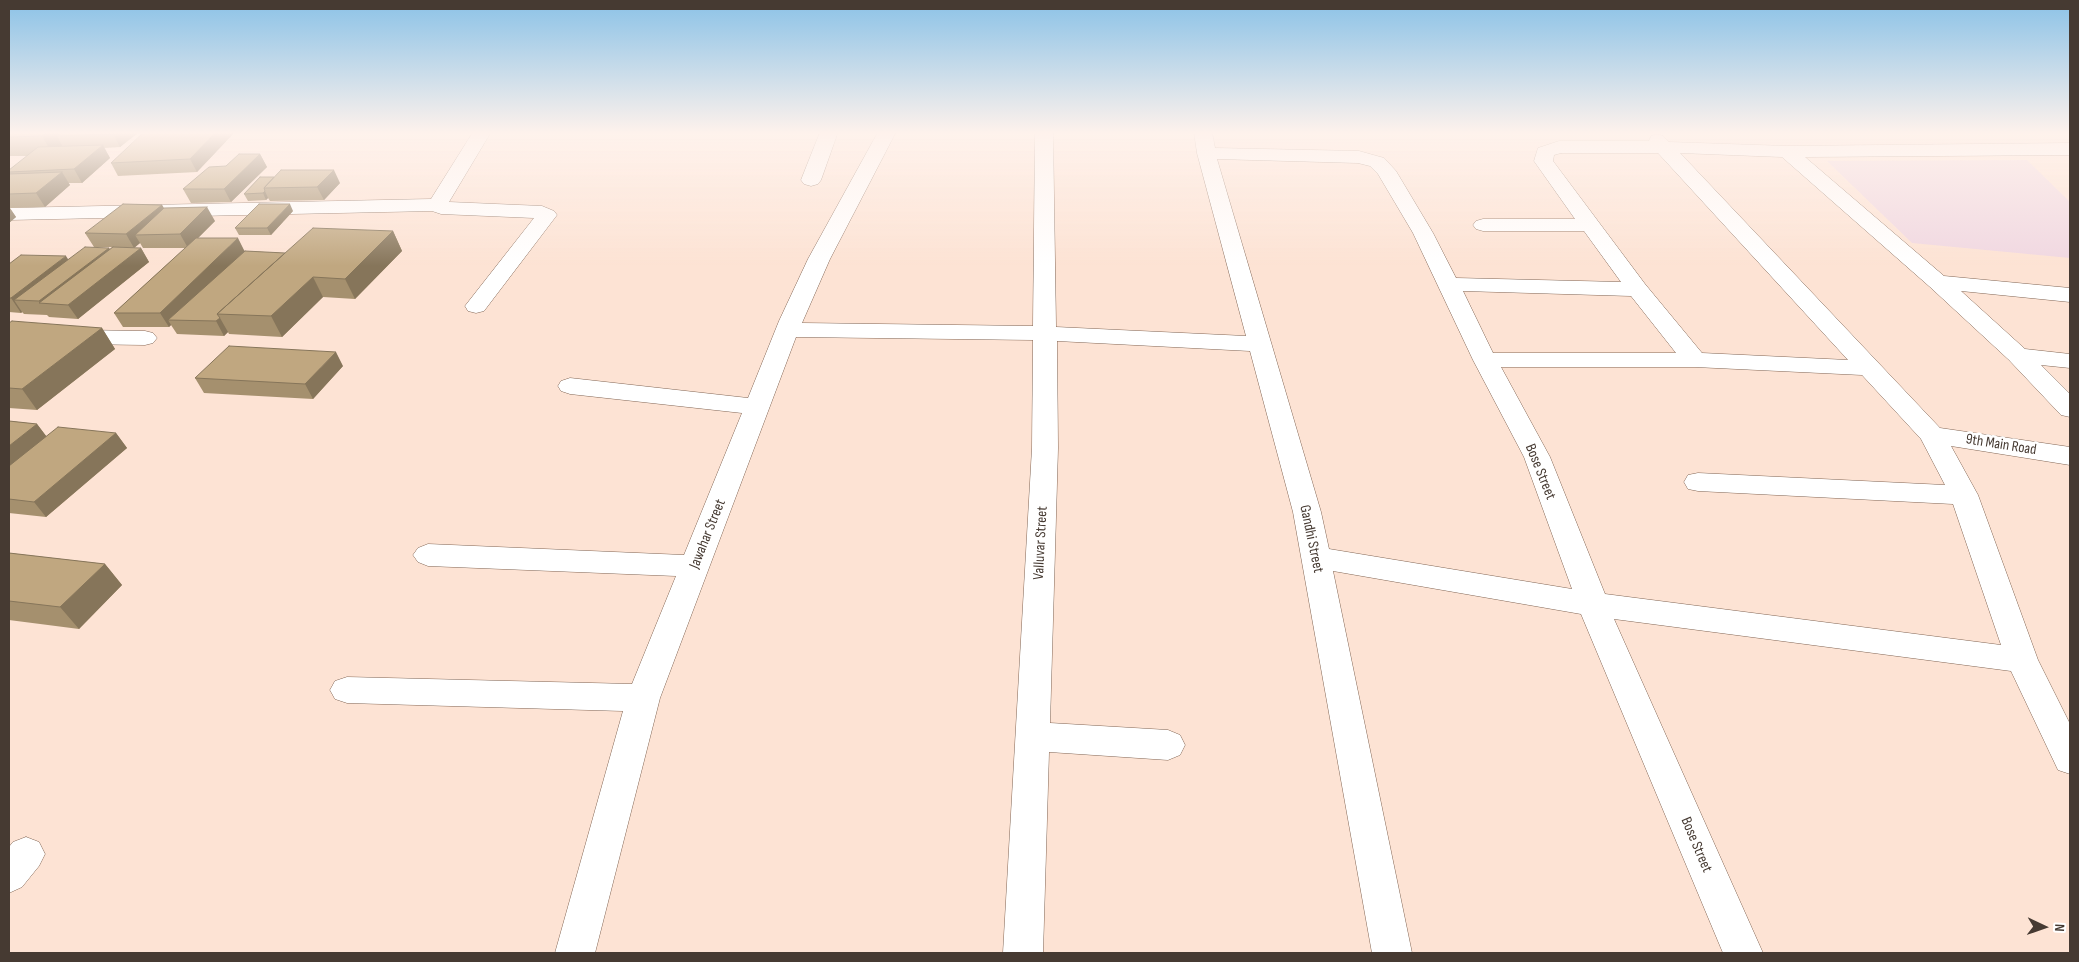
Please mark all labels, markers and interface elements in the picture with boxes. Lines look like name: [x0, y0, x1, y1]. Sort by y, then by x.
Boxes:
street label: 9th Main Road: [1964, 431, 2038, 459]
street label: Bose Street: [1521, 442, 1559, 502]
street label: Jawahar Street: [686, 497, 730, 571]
street label: Gandhi Street: [1295, 503, 1327, 575]
street label: Valluvar Street: [1030, 506, 1052, 580]
street label: Bose Street: [1676, 815, 1716, 875]
north arrow: [2019, 902, 2069, 952]
text: N: [2051, 924, 2068, 932]

